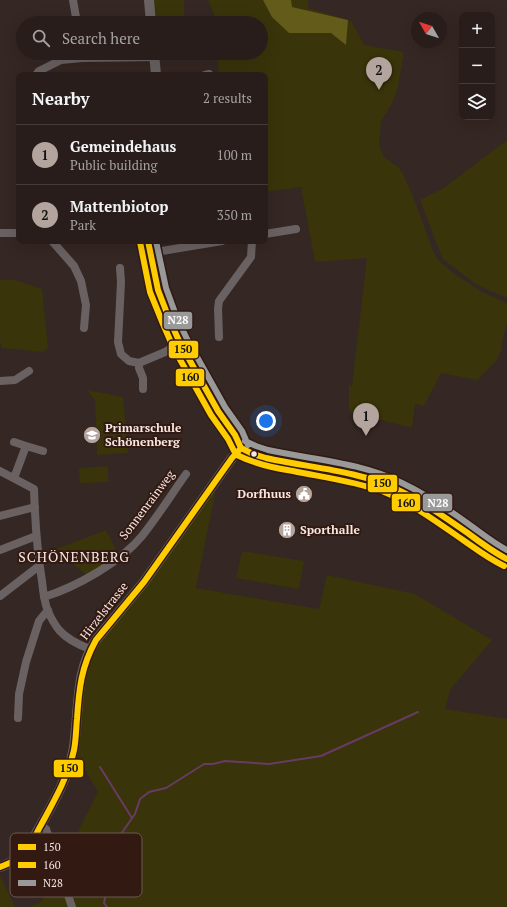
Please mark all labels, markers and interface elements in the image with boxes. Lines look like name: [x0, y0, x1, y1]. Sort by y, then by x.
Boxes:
north arrow: [411, 12, 447, 48]
map controls: [459, 12, 495, 120]
button: +: [459, 12, 495, 48]
search box: [16, 16, 268, 60]
icon: search: [30, 27, 52, 49]
text: Search here: [62, 28, 140, 48]
button: −: [459, 48, 495, 84]
pin: 2: [366, 57, 392, 90]
button: layers: [459, 84, 495, 120]
text: Nearby: [32, 87, 90, 110]
text: 2 results: [203, 89, 252, 107]
text: Gemeindehaus: [70, 136, 176, 156]
text: 1: [41, 146, 49, 164]
text: 100 m: [217, 146, 252, 164]
text: Public building: [70, 156, 157, 174]
text: Mattenbiotop: [70, 196, 169, 216]
text: 2: [41, 206, 49, 224]
text: 350 m: [217, 206, 252, 224]
text: Park: [70, 216, 96, 234]
line badge: N28: [163, 311, 193, 330]
text: N28: [168, 313, 188, 327]
line badge: 150: [168, 340, 199, 359]
text: 150: [174, 342, 192, 356]
line badge: 160: [175, 368, 205, 387]
text: 160: [181, 370, 199, 384]
pin: 1: [353, 403, 379, 436]
your location: [256, 411, 276, 431]
place label: Primarschule Schönenberg: [105, 420, 182, 449]
school or university icon: Primarschule Schönenberg: [82, 425, 102, 445]
unlabelled marker: [249, 449, 259, 459]
street label: Sonnenrainweg: [116, 467, 178, 542]
line badge: 150: [367, 474, 398, 493]
text: 150: [373, 476, 391, 490]
public building icon: Dorfhuus: [294, 484, 314, 504]
place label: Dorfhuus: [237, 486, 292, 501]
line badge: 160: [391, 493, 421, 512]
line badge: N28: [422, 493, 453, 512]
text: 160: [397, 496, 415, 510]
text: N28: [428, 496, 448, 510]
building icon: Sporthalle: [277, 520, 297, 540]
place label: Sporthalle: [300, 522, 360, 537]
district label: SCHÖNENBERG: [18, 547, 130, 566]
street label: Hirzelstrasse: [76, 579, 131, 643]
line badge: 150: [53, 759, 84, 778]
text: 150: [60, 761, 78, 775]
legend: [10, 833, 142, 897]
text: 150: [43, 840, 61, 854]
text: 160: [43, 858, 61, 872]
text: N28: [43, 876, 63, 890]

